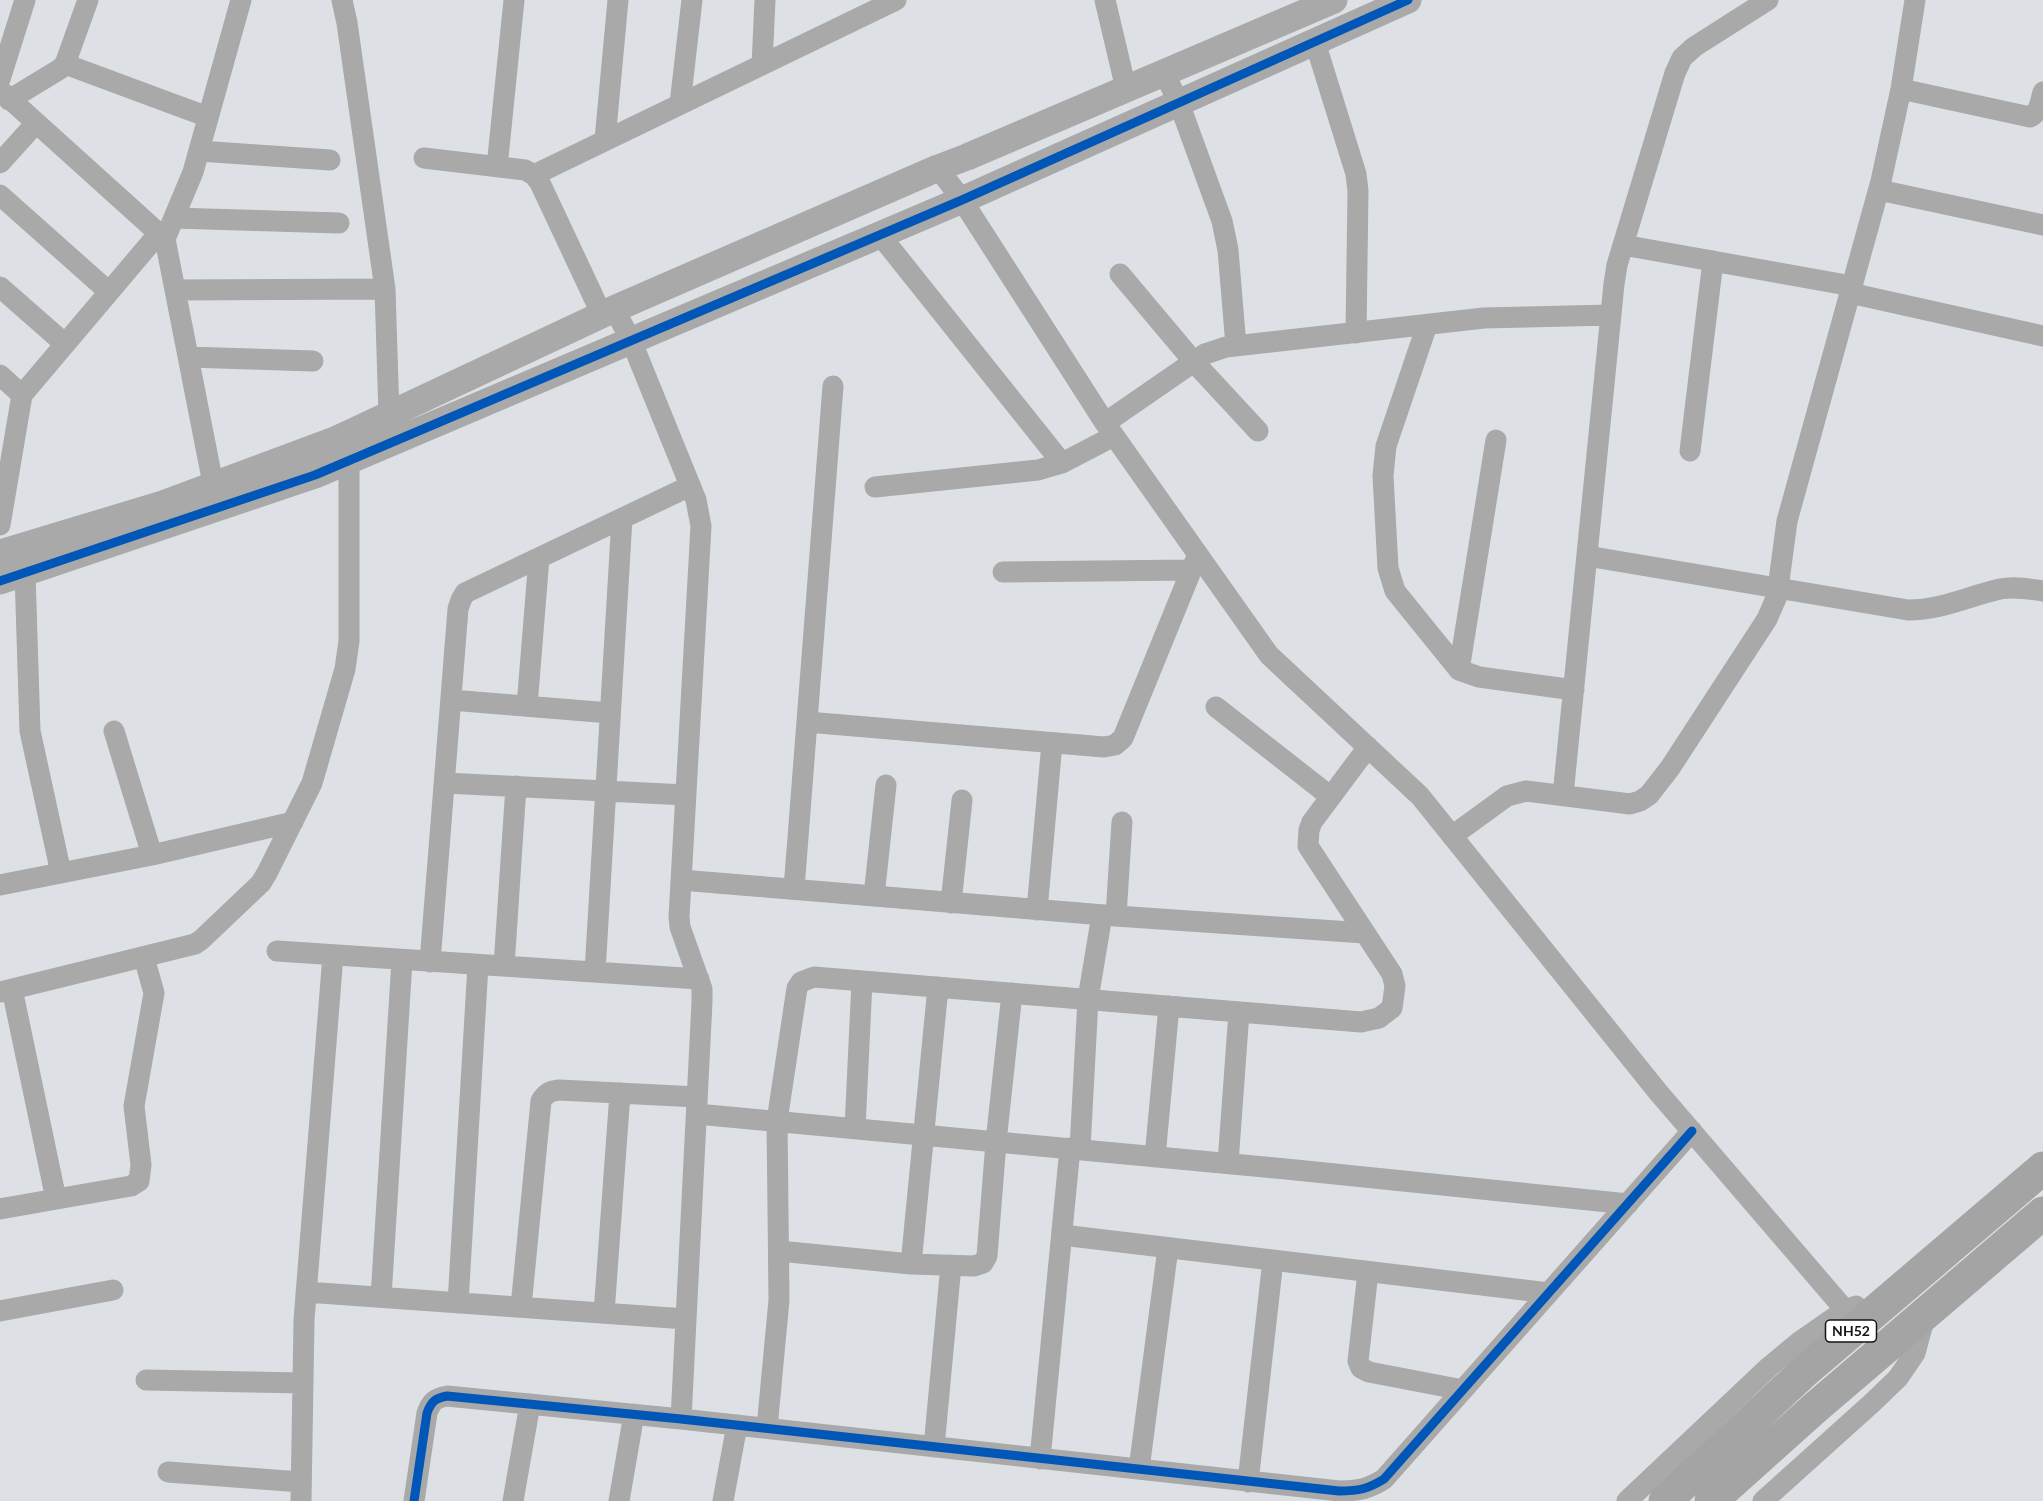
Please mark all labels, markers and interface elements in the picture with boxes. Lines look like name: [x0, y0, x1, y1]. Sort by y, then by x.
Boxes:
road number: NH52: [1826, 1320, 1876, 1342]

